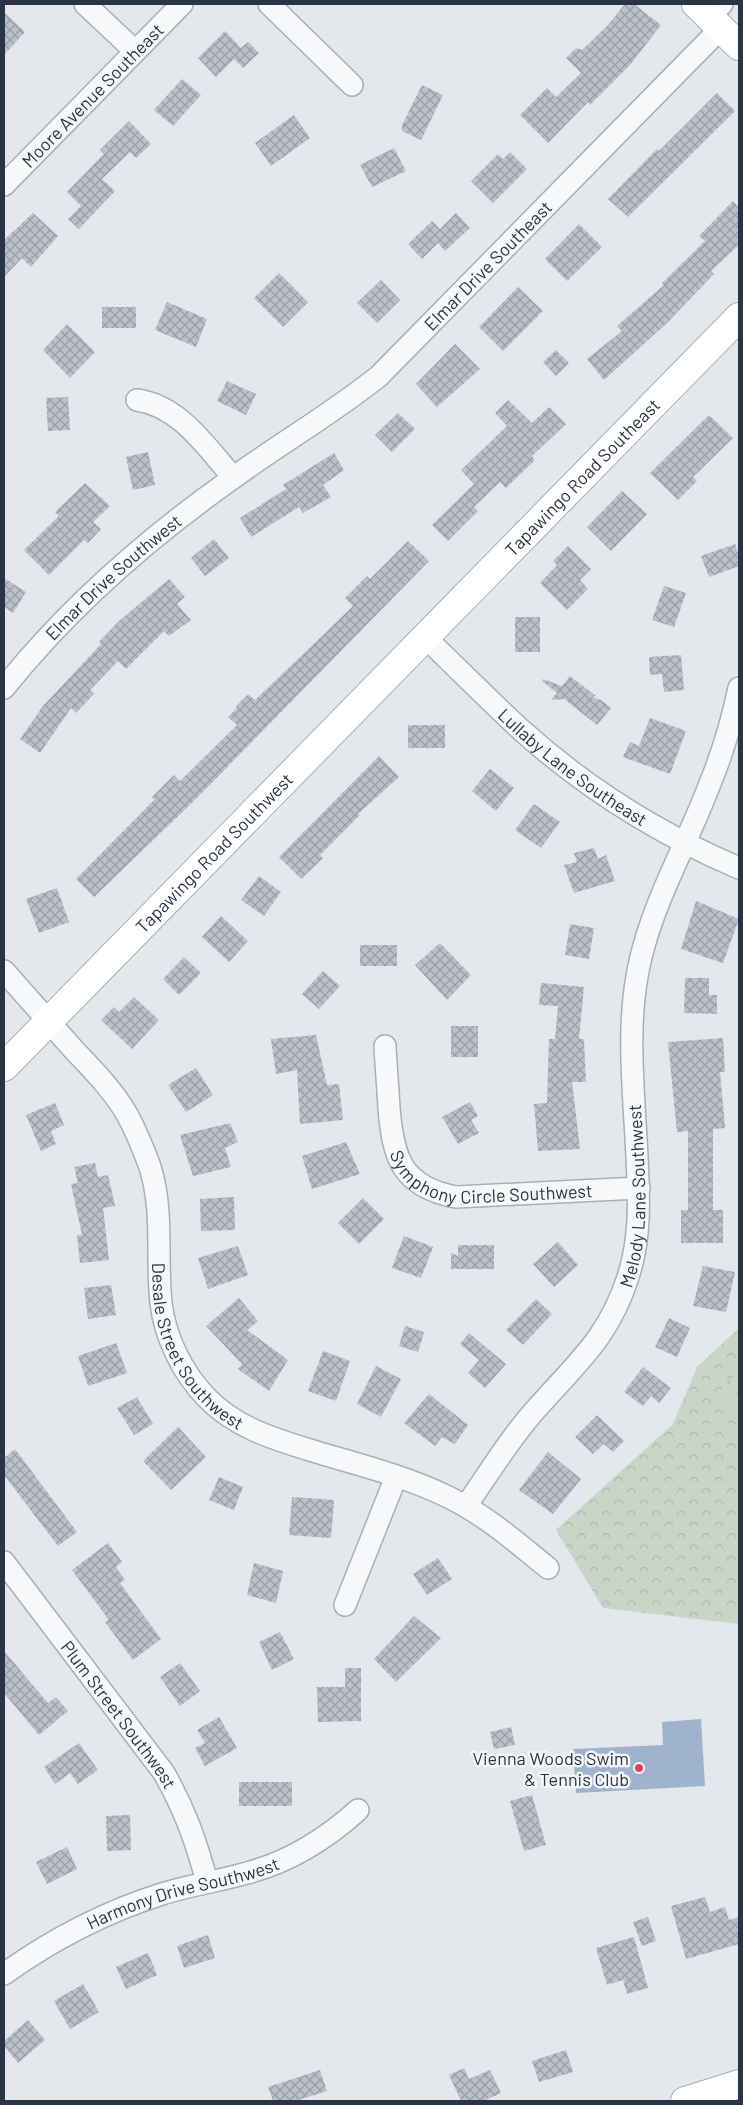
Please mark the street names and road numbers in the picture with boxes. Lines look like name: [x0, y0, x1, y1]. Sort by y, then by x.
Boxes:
street label: Moore Avenue Southeast: [17, 19, 168, 172]
street label: Elmar Drive Southeast: [419, 196, 556, 335]
street label: Tapawingo Road Southeast: [500, 394, 664, 560]
street label: Elmar Drive Southwest: [40, 510, 186, 644]
street label: Lullaby Lane Southeast: [494, 703, 651, 830]
street label: Tapawingo Road Southwest: [131, 768, 297, 937]
street label: Melody Lane Southwest: [614, 1104, 649, 1290]
street label: Symphony Circle Southwest: [386, 1147, 593, 1208]
street label: Desale Street Southwest: [148, 1262, 248, 1434]
street label: Plum Street Southwest: [57, 1636, 181, 1792]
street label: Harmony Drive Southwest: [83, 1852, 282, 1934]

